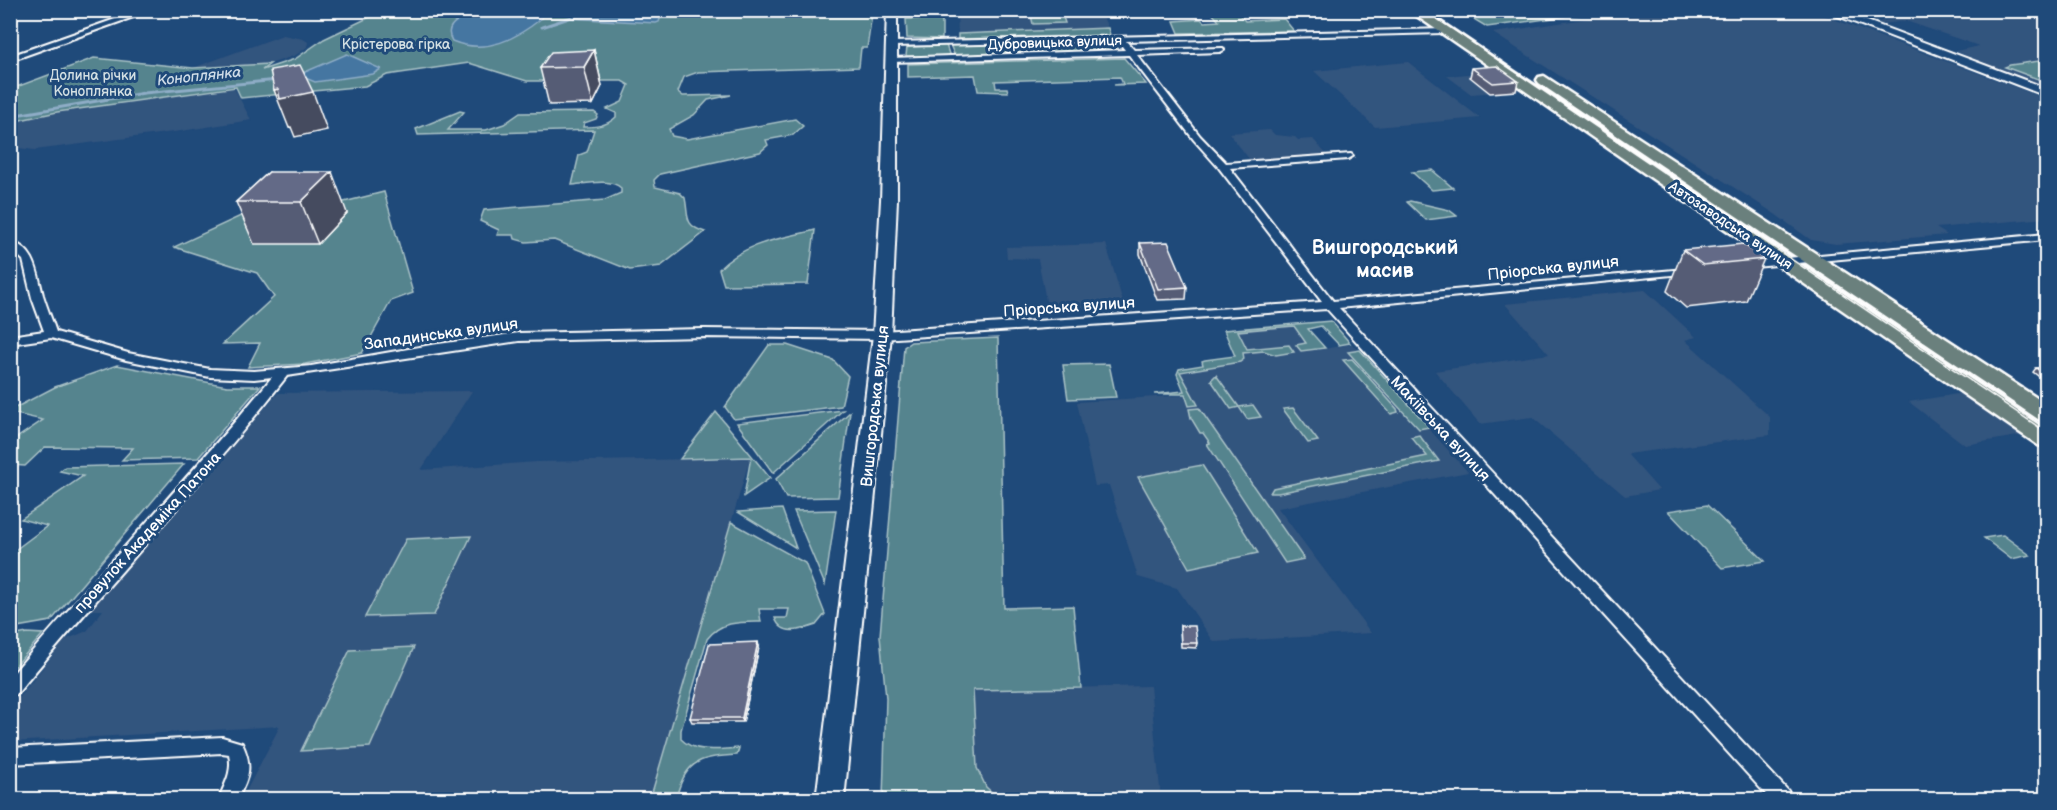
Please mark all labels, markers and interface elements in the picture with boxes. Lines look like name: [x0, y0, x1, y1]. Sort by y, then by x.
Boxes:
street label: Дубровицька вулиця: [988, 32, 1123, 53]
park label: Крістерова гірка: [342, 36, 451, 53]
water label: Коноплянка: [156, 63, 242, 90]
park label: Долина річки Коноплянка: [50, 67, 136, 100]
street label: Автозаводська вулиця: [1665, 177, 1796, 273]
district label: Вишгородський масив: [1312, 236, 1458, 283]
street label: Пріорська вулиця: [1486, 252, 1620, 285]
street label: Пріорська вулиця: [1003, 293, 1136, 322]
street label: Западинська вулиця: [363, 314, 519, 355]
street label: Вишгородська вулиця: [858, 324, 893, 488]
street label: Макіївська вулиця: [1386, 372, 1494, 486]
street label: провулок Академіка Патона: [71, 448, 226, 618]

